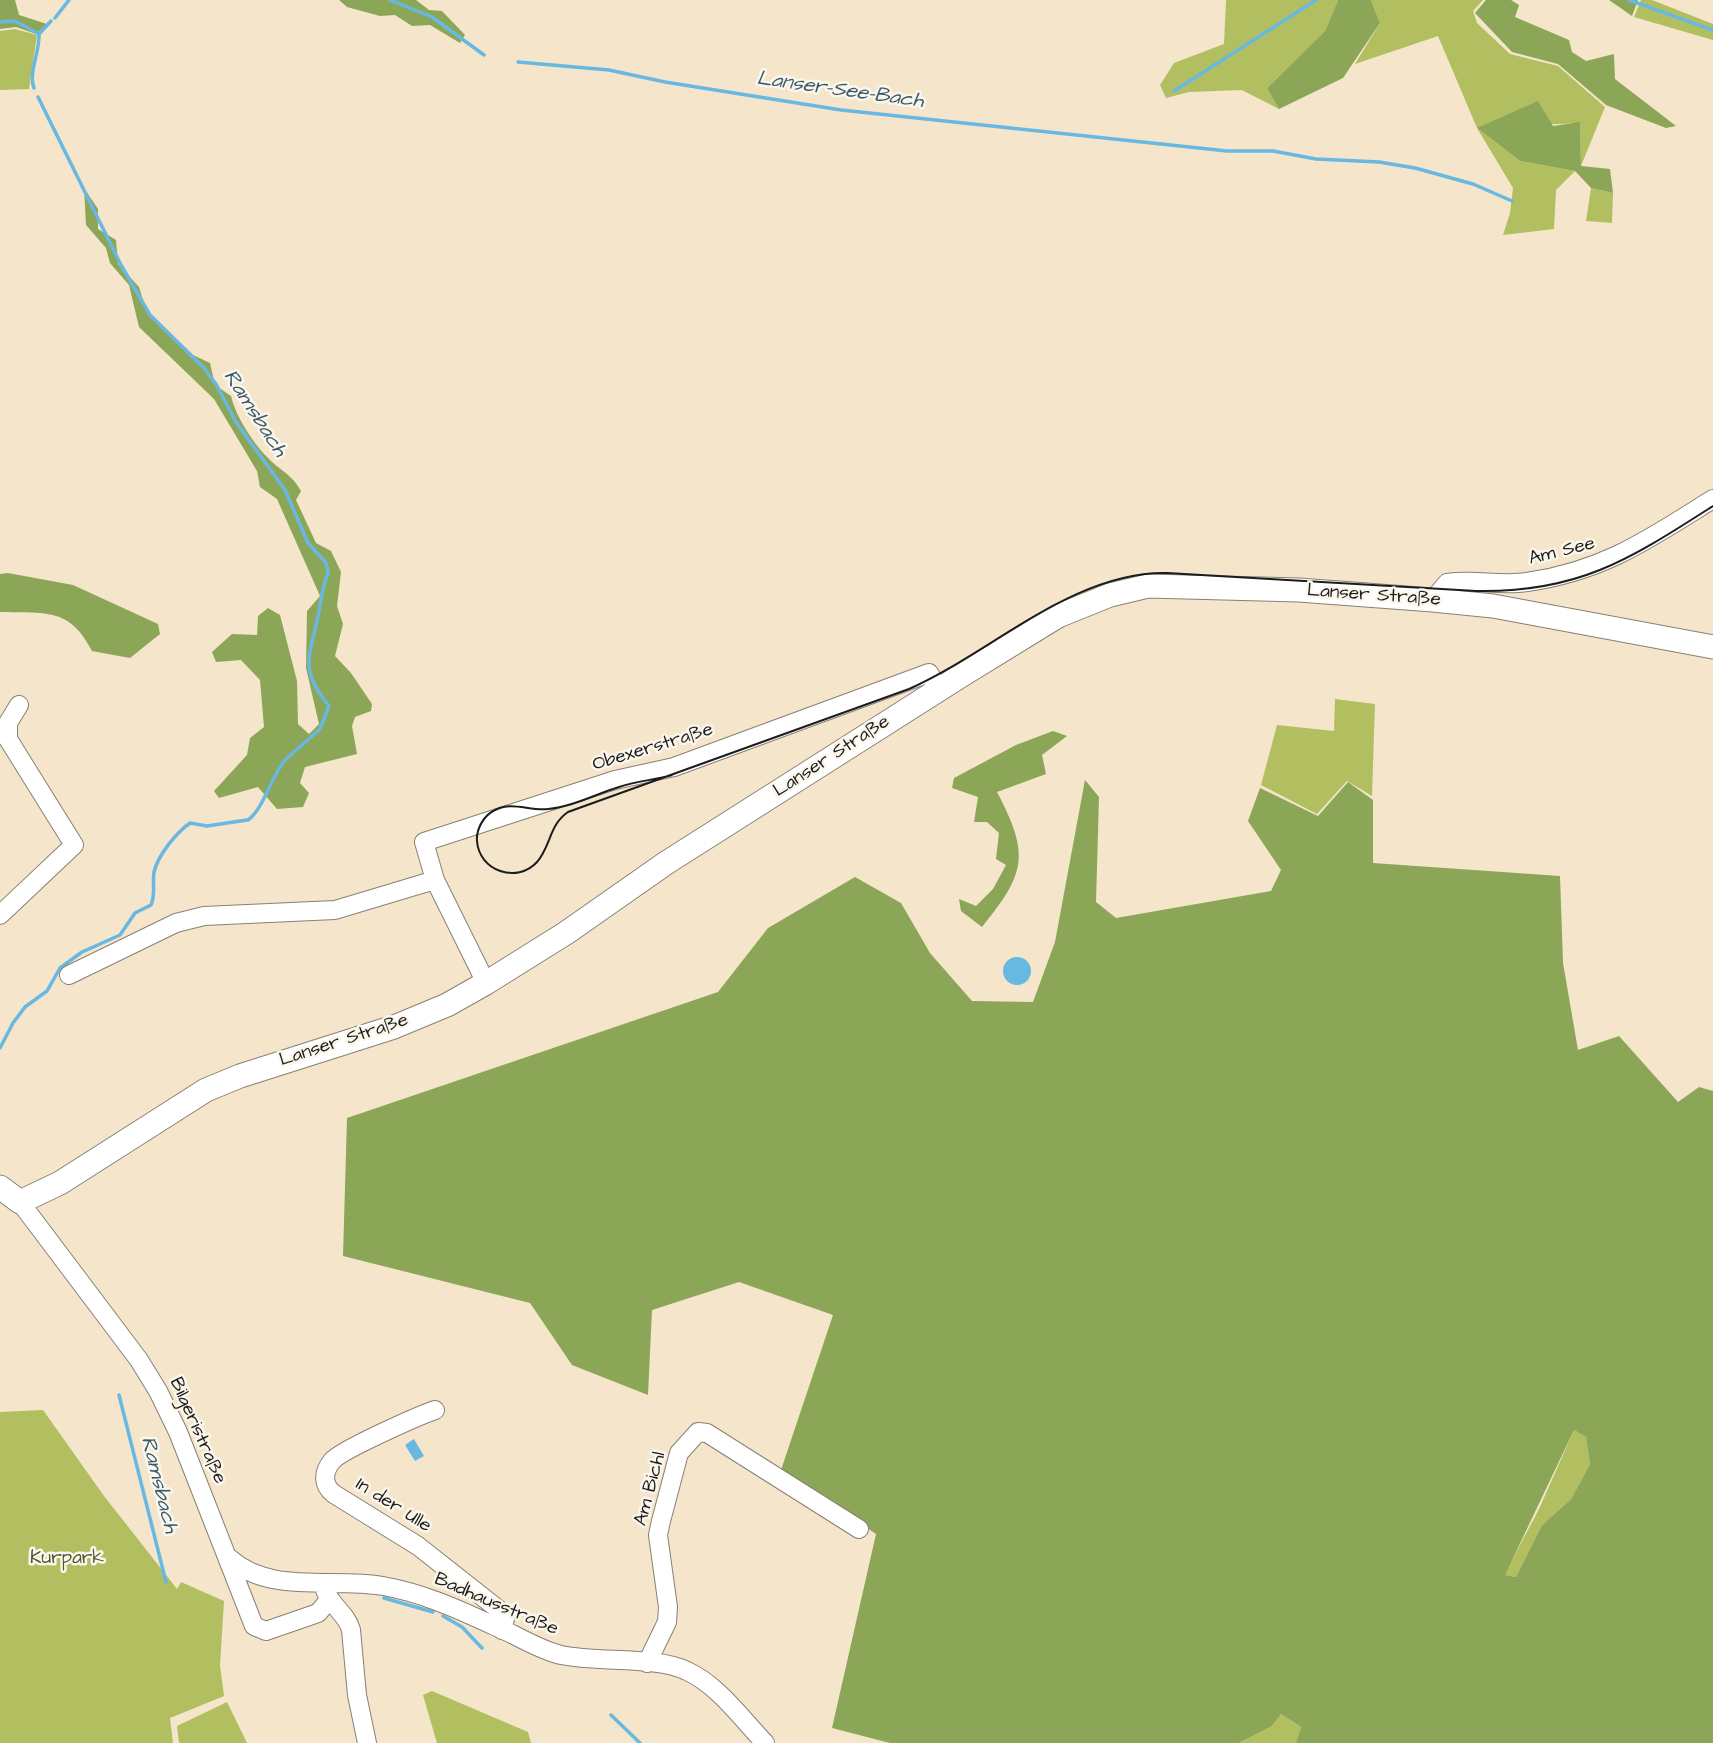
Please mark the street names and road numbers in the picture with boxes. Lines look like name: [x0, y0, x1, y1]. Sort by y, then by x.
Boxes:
street label: Am See: [1527, 533, 1597, 571]
street label: Lanser Straße: [1306, 580, 1442, 612]
street label: Lanser Straße: [770, 711, 894, 803]
street label: Obexerstraße: [590, 719, 716, 777]
street label: Lanser Straße: [277, 1009, 411, 1073]
street label: Bilgeristraße: [163, 1374, 231, 1488]
street label: Am Bichl: [630, 1450, 672, 1528]
street label: In der Ulle: [351, 1474, 435, 1538]
street label: Badhausstraße: [431, 1569, 561, 1641]

